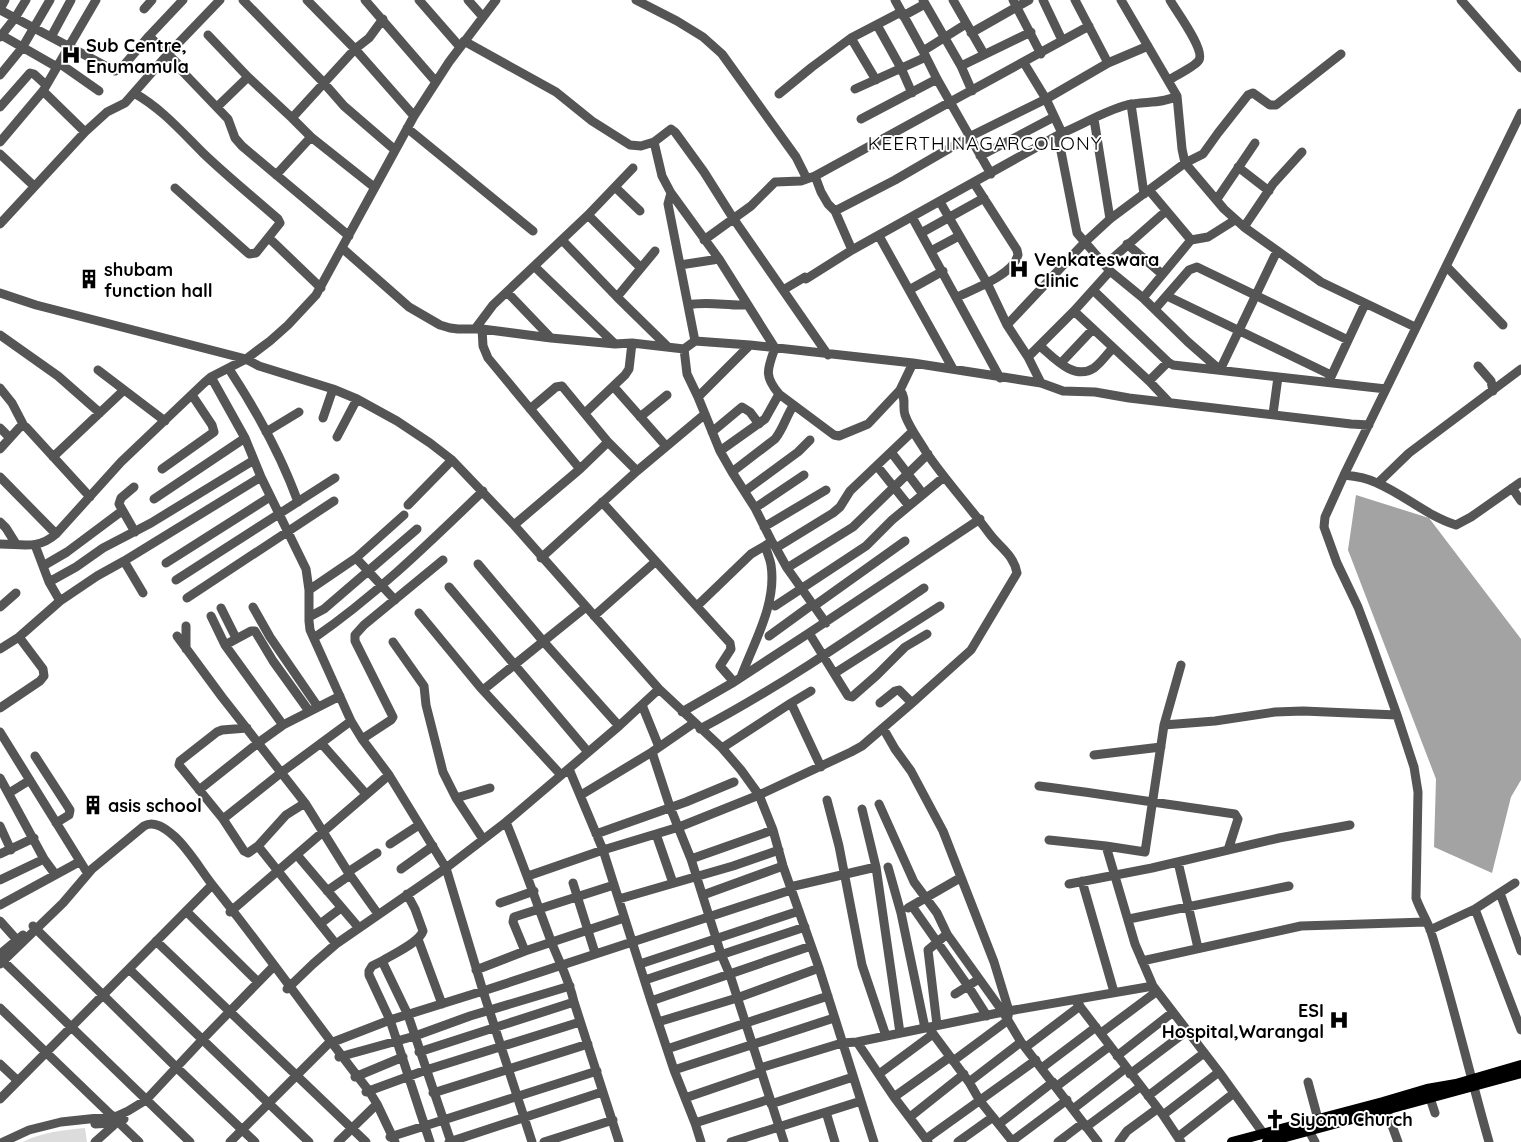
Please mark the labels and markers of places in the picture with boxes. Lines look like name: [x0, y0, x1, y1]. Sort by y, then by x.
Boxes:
place label: Sub Centre, Enumamula: [86, 34, 189, 78]
hospital icon: Sub Centre, Enumamula: [60, 44, 82, 66]
place label: Venkateswara Clinic: [1034, 248, 1159, 292]
place label: shubam function hall: [104, 258, 213, 302]
hospital icon: Venkateswara Clinic: [1008, 258, 1030, 280]
building icon: shubam function hall: [78, 268, 100, 290]
building icon: asis school: [82, 794, 104, 816]
place label: asis school: [108, 794, 202, 817]
place label: ESI Hospital,Warangal: [1162, 999, 1324, 1043]
hospital icon: ESI Hospital,Warangal: [1328, 1009, 1350, 1031]
church icon: Siyonu Church: [1264, 1108, 1286, 1130]
place label: Siyonu Church: [1290, 1108, 1413, 1131]

